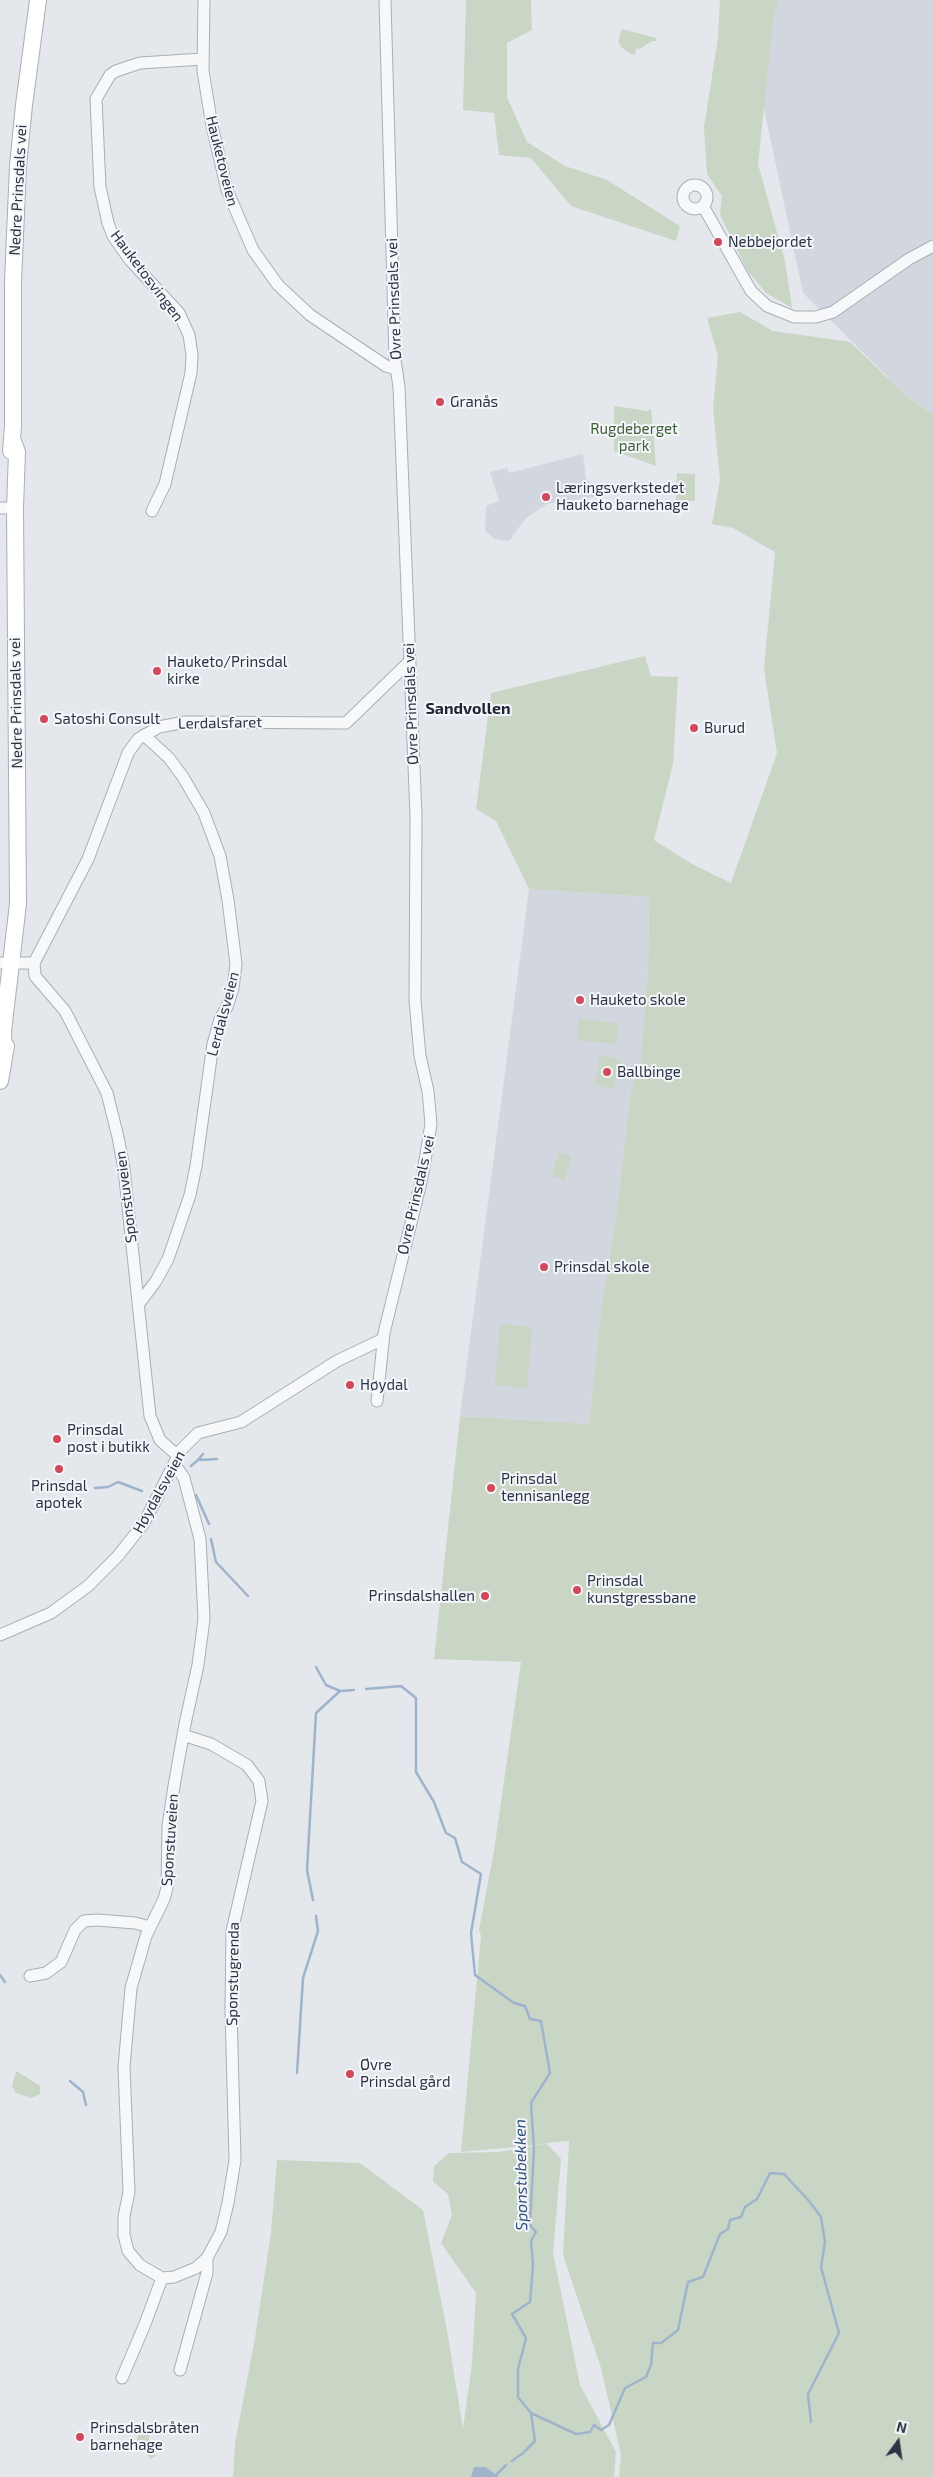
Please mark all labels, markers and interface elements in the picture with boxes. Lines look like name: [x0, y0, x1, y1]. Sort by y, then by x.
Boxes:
street label: Hauketoveien: [202, 114, 242, 208]
street label: Nedre Prinsdals vei: [6, 124, 30, 256]
street label: Hauketosvingen: [107, 227, 187, 325]
place label: Nebbejordet: [728, 233, 812, 251]
marker: Nebbejordet: [712, 236, 724, 248]
street label: Øvre Prinsdals vei: [383, 238, 405, 360]
place label: Granås: [450, 393, 498, 411]
marker: Granås: [434, 396, 446, 408]
park label: Rugdeberget park: [590, 420, 678, 455]
place label: Læringsverkstedet Hauketo barnehage: [556, 479, 689, 514]
marker: Læringsverkstedet Hauketo barnehage: [540, 491, 552, 503]
street label: Nedre Prinsdals vei: [6, 637, 26, 769]
street label: Øvre Prinsdals vei: [400, 643, 422, 765]
place label: Hauketo/Prinsdal kirke: [167, 653, 287, 688]
marker: Hauketo/Prinsdal kirke: [151, 665, 163, 677]
district label: Sandvollen: [425, 699, 511, 719]
place label: Satoshi Consult: [54, 710, 160, 728]
marker: Satoshi Consult: [38, 713, 50, 725]
street label: Lerdalsfaret: [178, 713, 262, 733]
place label: Burud: [704, 719, 745, 737]
marker: Burud: [688, 722, 700, 734]
street label: Lerdalsveien: [203, 970, 243, 1058]
place label: Hauketo skole: [590, 991, 686, 1009]
marker: Hauketo skole: [574, 994, 586, 1006]
place label: Ballbinge: [617, 1063, 681, 1081]
marker: Ballbinge: [601, 1066, 613, 1078]
street label: Øvre Prinsdals vei: [394, 1134, 438, 1256]
street label: Sponstuveien: [111, 1150, 141, 1244]
place label: Prinsdal skole: [554, 1258, 650, 1276]
marker: Prinsdal skole: [538, 1261, 550, 1273]
place label: Høydal: [360, 1376, 408, 1394]
marker: Høydal: [344, 1379, 356, 1391]
place label: Prinsdal post i butikk: [67, 1421, 150, 1456]
marker: Prinsdal post i butikk: [51, 1433, 63, 1445]
street label: Høydalsveien: [129, 1448, 189, 1536]
marker: Prinsdal apotek: [53, 1463, 65, 1475]
place label: Prinsdal tennisanlegg: [501, 1470, 590, 1505]
place label: Prinsdal apotek: [31, 1477, 87, 1512]
marker: Prinsdal tennisanlegg: [485, 1482, 497, 1494]
place label: Prinsdal kunstgressbane: [587, 1572, 696, 1607]
marker: Prinsdal kunstgressbane: [571, 1584, 583, 1596]
place label: Prinsdalshallen: [369, 1587, 475, 1605]
marker: Prinsdalshallen: [479, 1590, 491, 1602]
street label: Sponstuveien: [158, 1793, 182, 1887]
street label: Sponstugrenda: [223, 1922, 243, 2026]
place label: Øvre Prinsdal gård: [360, 2056, 451, 2091]
marker: Øvre Prinsdal gård: [344, 2068, 356, 2080]
water label: Sponstubekken: [510, 2119, 532, 2231]
north arrow: [873, 2417, 923, 2467]
text: N: [895, 2417, 909, 2436]
place label: Prinsdalsbråten barnehage: [90, 2419, 199, 2454]
marker: Prinsdalsbråten barnehage: [74, 2431, 86, 2443]

